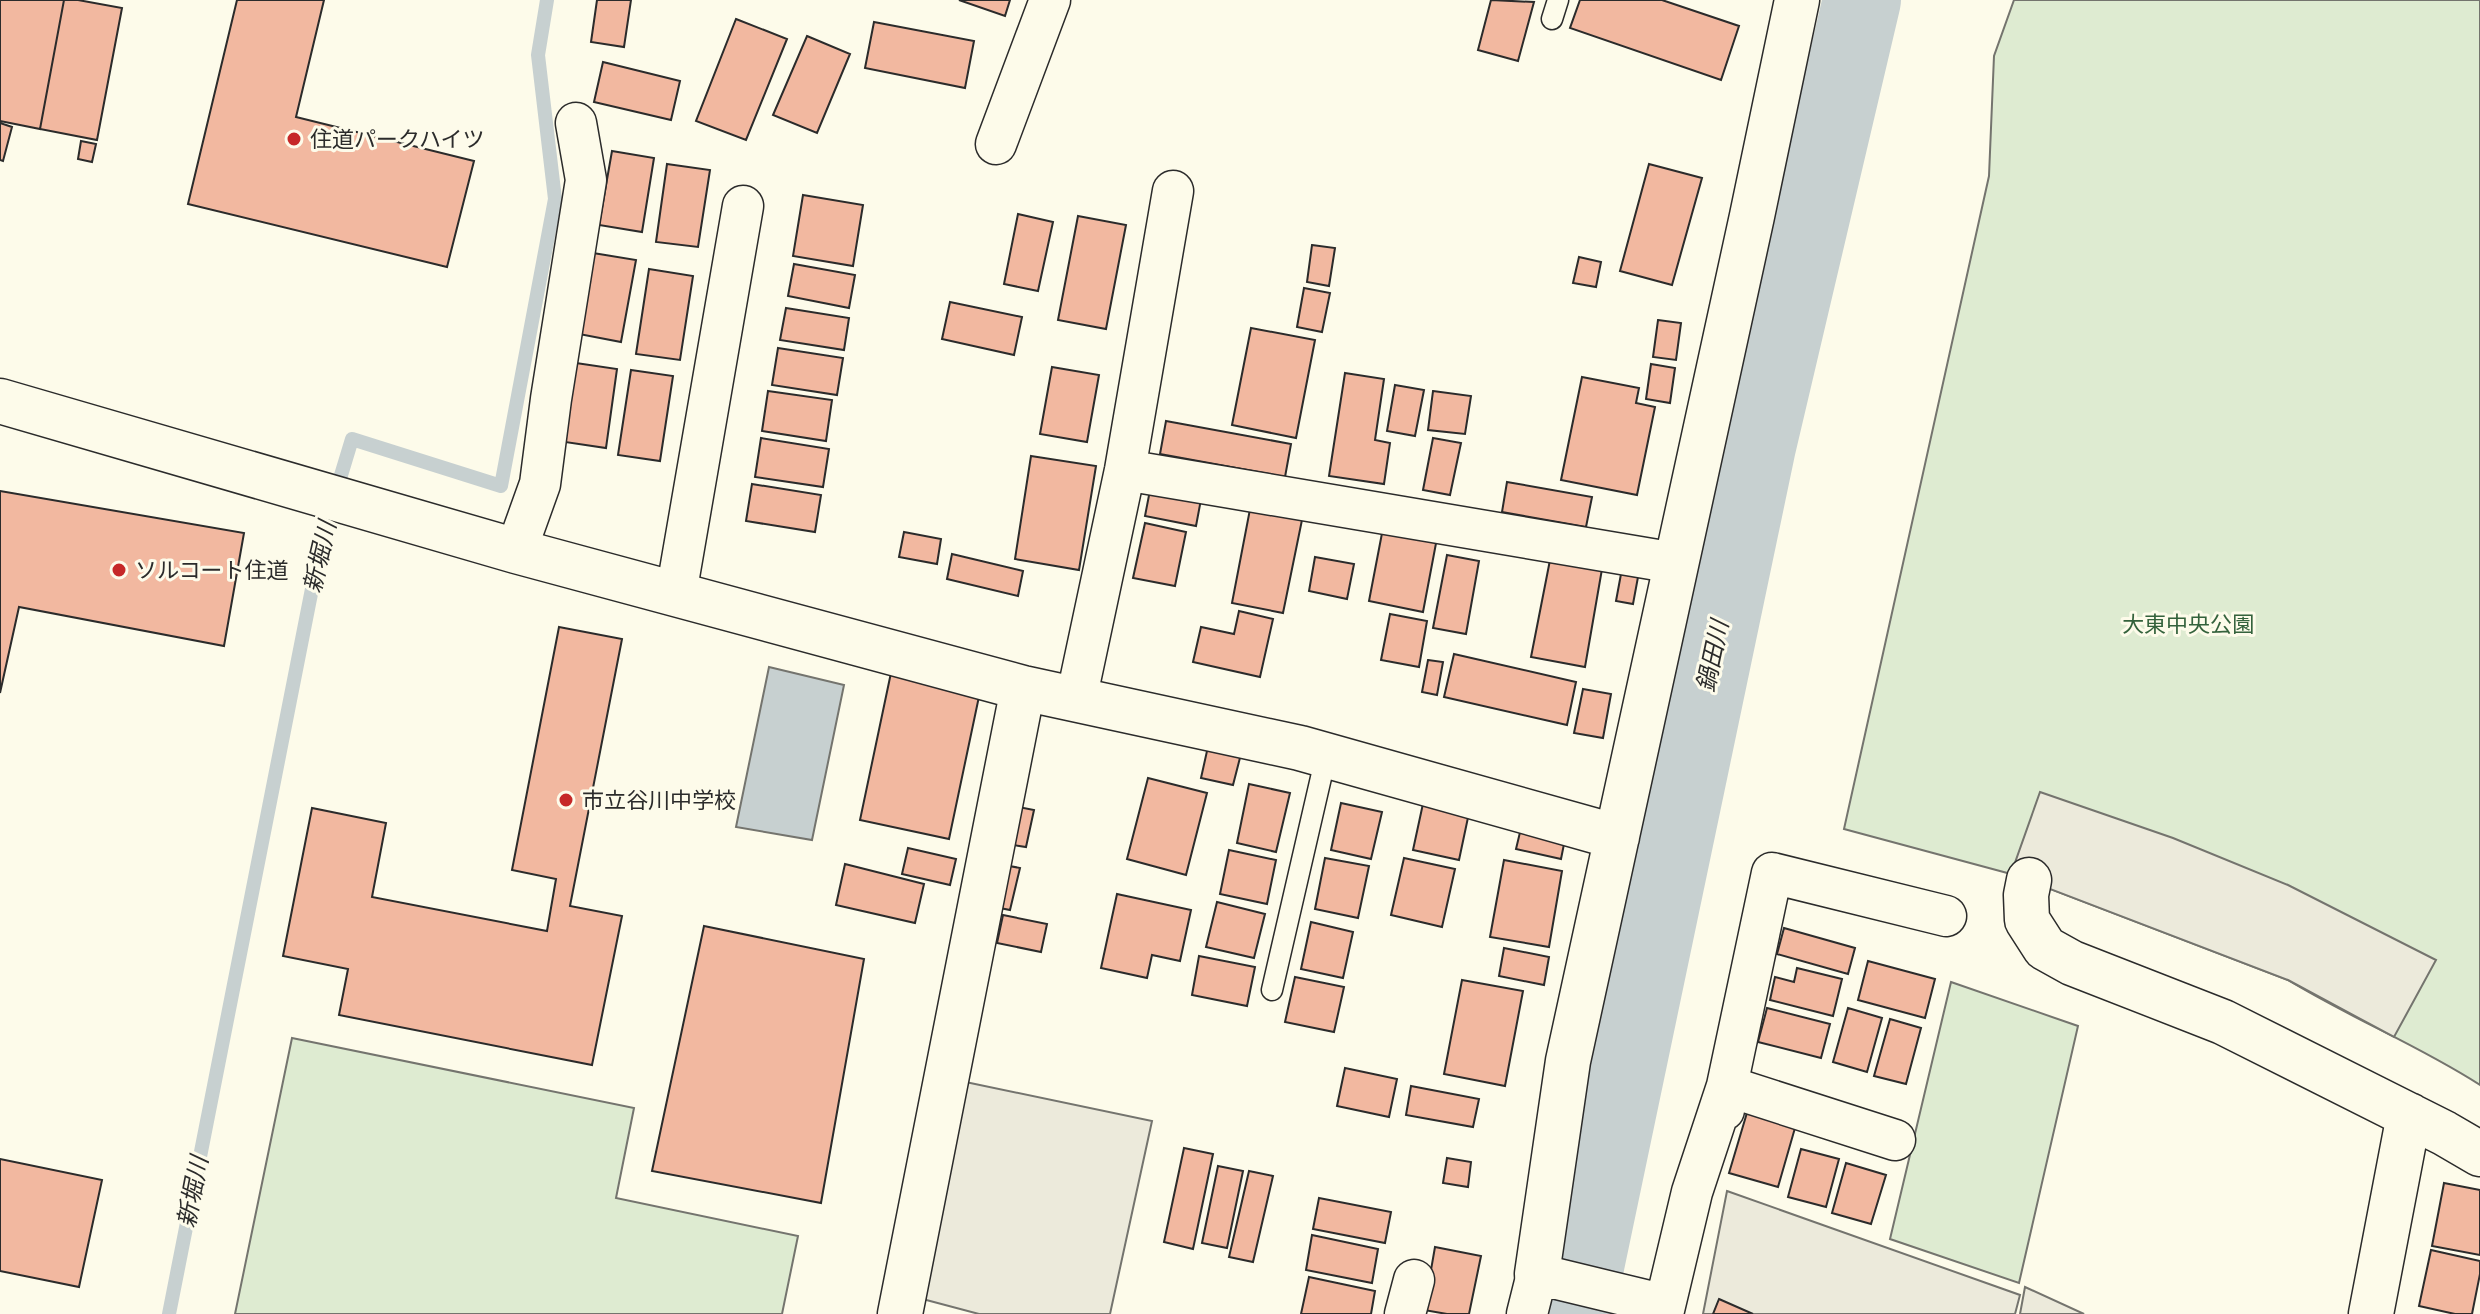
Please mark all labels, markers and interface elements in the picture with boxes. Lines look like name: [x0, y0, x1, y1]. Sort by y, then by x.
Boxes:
place label: 住道パークハイツ: [310, 126, 484, 153]
marker: 住道パークハイツ: [285, 130, 303, 148]
water label: 新堀川: [297, 516, 342, 595]
place label: ソルコート住道: [135, 557, 289, 584]
marker: ソルコート住道: [110, 561, 128, 579]
park label: 大東中央公園: [2122, 611, 2254, 638]
water label: 鍋田川: [1691, 615, 1735, 694]
place label: 市立谷川中学校: [582, 787, 736, 814]
marker: 市立谷川中学校: [557, 791, 575, 809]
water label: 新堀川: [171, 1151, 214, 1230]

